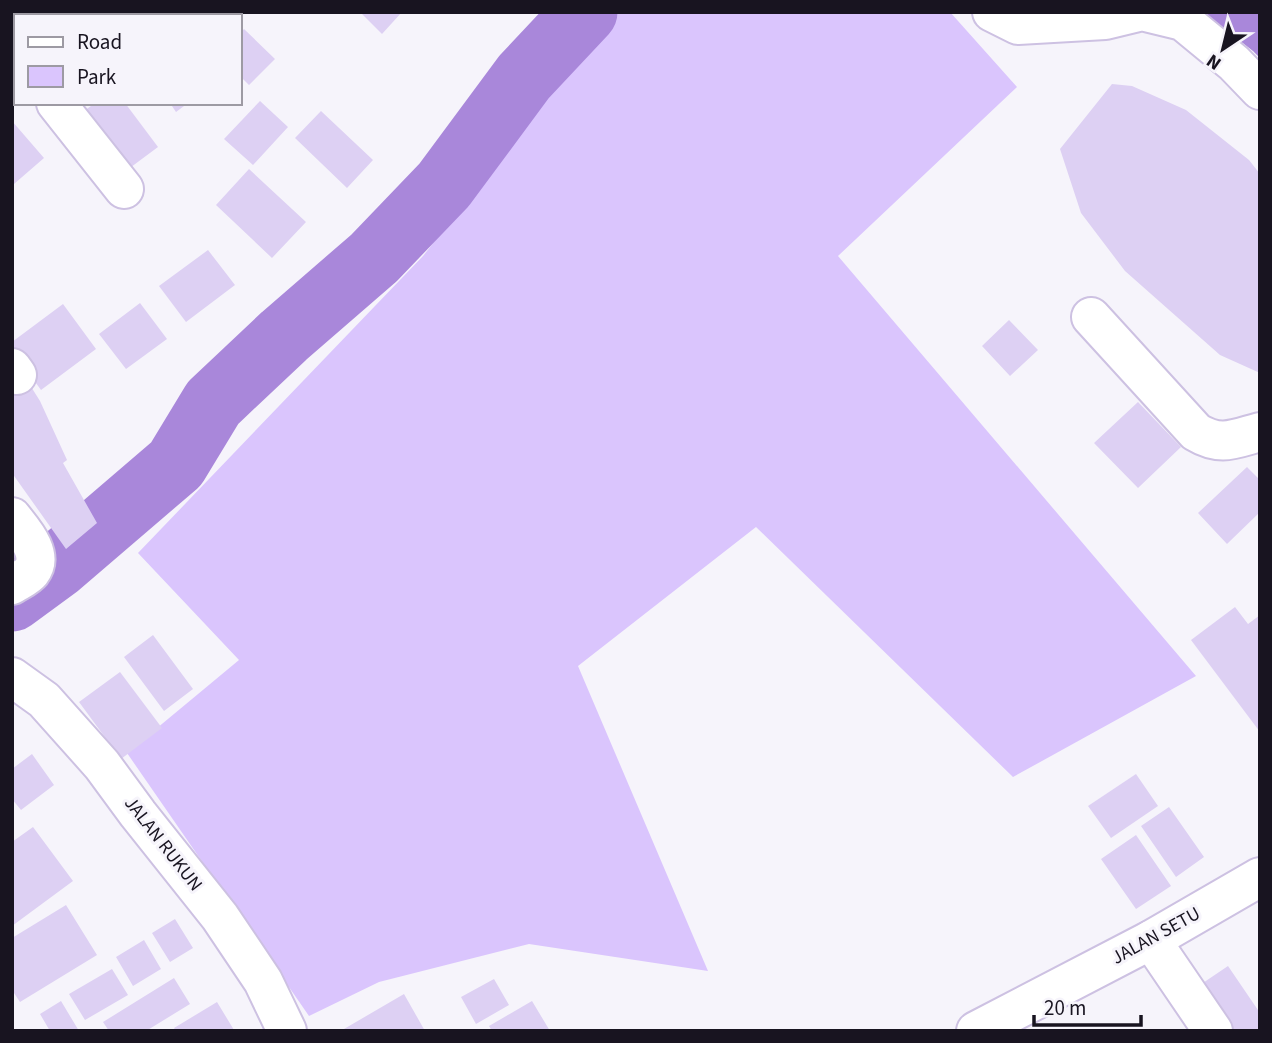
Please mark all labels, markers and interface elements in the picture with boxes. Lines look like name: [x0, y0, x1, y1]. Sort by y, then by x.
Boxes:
legend: [14, 14, 242, 105]
north arrow: [1188, 14, 1258, 84]
text: Road: [77, 27, 122, 57]
text: N: [1201, 47, 1227, 76]
text: Park: [77, 62, 117, 92]
street label: JALAN RUKUN: [117, 791, 209, 897]
street label: JALAN SETU: [1107, 901, 1205, 971]
scale bar: [1034, 984, 1141, 1028]
text: 20 m: [1044, 993, 1086, 1023]

